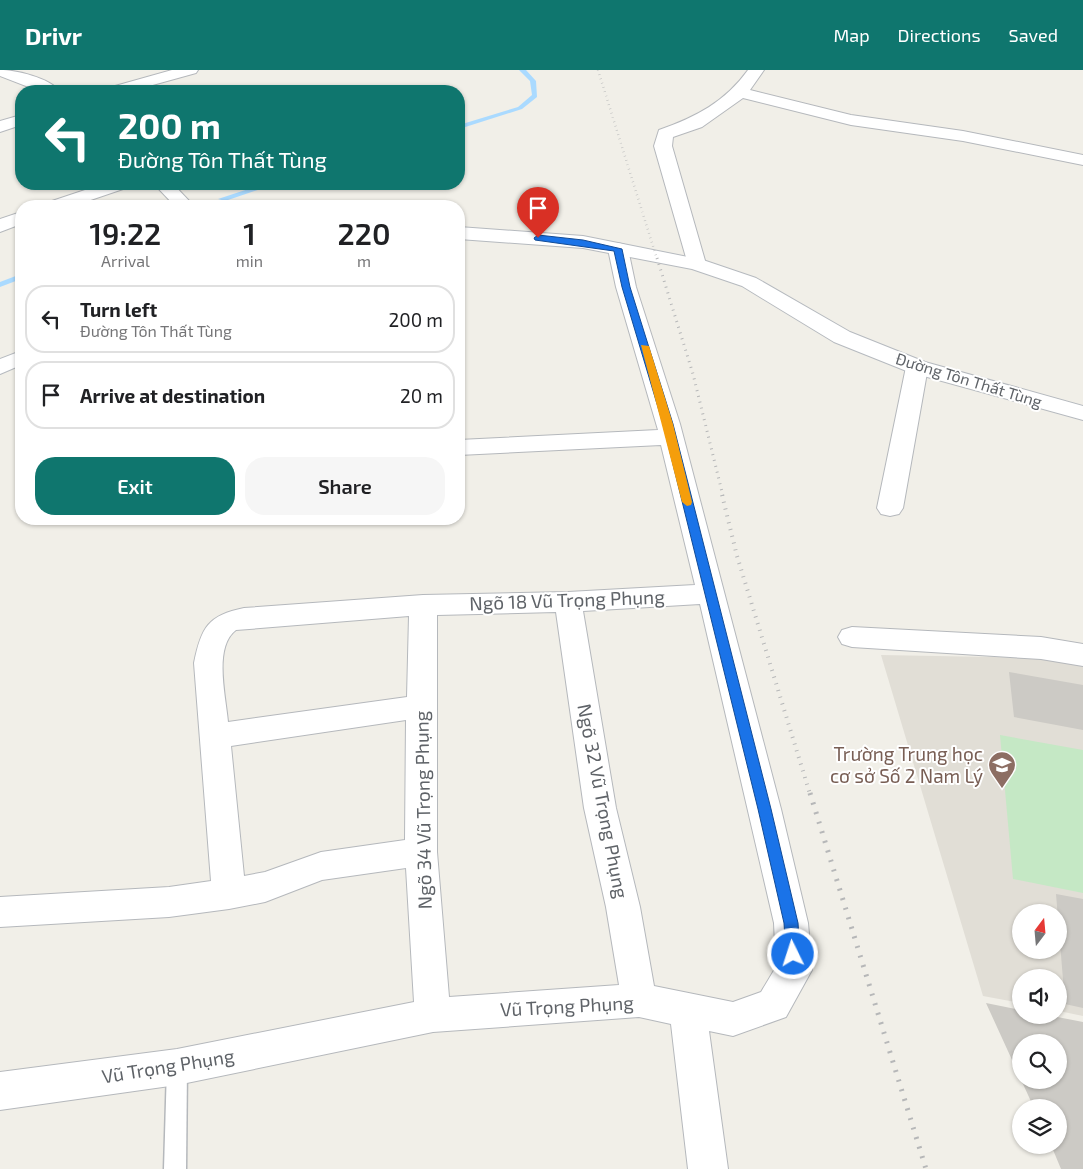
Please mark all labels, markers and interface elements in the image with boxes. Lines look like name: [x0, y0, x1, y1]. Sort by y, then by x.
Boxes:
text: Drivr: [25, 21, 82, 50]
text: Map: [833, 24, 870, 46]
text: Directions: [898, 24, 981, 46]
text: Saved: [1009, 24, 1058, 46]
text: 200 m: [118, 104, 221, 146]
icon: left: [35, 105, 100, 170]
text: Đường Tôn Thất Tùng: [118, 146, 327, 172]
pin: [517, 187, 559, 238]
icon: arrive: [524, 194, 552, 222]
text: 19:22: [89, 215, 161, 251]
text: 1: [243, 215, 256, 251]
text: 220: [338, 215, 391, 251]
text: Arrival: [101, 251, 150, 270]
text: min: [236, 251, 263, 270]
text: m: [357, 251, 371, 270]
text: Turn left: [80, 298, 157, 321]
icon: left: [37, 305, 65, 333]
text: 200 m: [389, 308, 443, 331]
text: Đường Tôn Thất Tùng: [80, 321, 232, 340]
street label: Đường Tôn Thất Tùng: [894, 348, 1045, 411]
icon: arrive: [37, 381, 65, 409]
text: Arrive at destination: [80, 384, 265, 407]
text: 20 m: [400, 384, 443, 407]
button: Exit: [35, 457, 235, 515]
button: Share: [245, 457, 445, 515]
street label: Ngõ 18 Vũ Trọng Phụng: [469, 585, 666, 614]
street label: Ngõ 32 Vũ Trọng Phụng: [573, 702, 634, 901]
street label: Ngõ 34 Vũ Trọng Phụng: [409, 710, 436, 910]
place label: Trường Trung học cơ sở Số 2 Nam Lý: [830, 742, 983, 787]
school or university icon: Trường Trung học cơ sở Số 2 Nam Lý: [987, 750, 1017, 789]
north arrow: [1012, 904, 1068, 959]
map controls: [1012, 904, 1067, 1154]
position arrow: [766, 927, 818, 979]
button: sound: [1012, 969, 1067, 1024]
street label: Vũ Trọng Phụng: [500, 990, 635, 1020]
button: search: [1012, 1034, 1067, 1089]
street label: Vũ Trọng Phụng: [100, 1044, 236, 1087]
button: layers: [1012, 1099, 1067, 1154]

